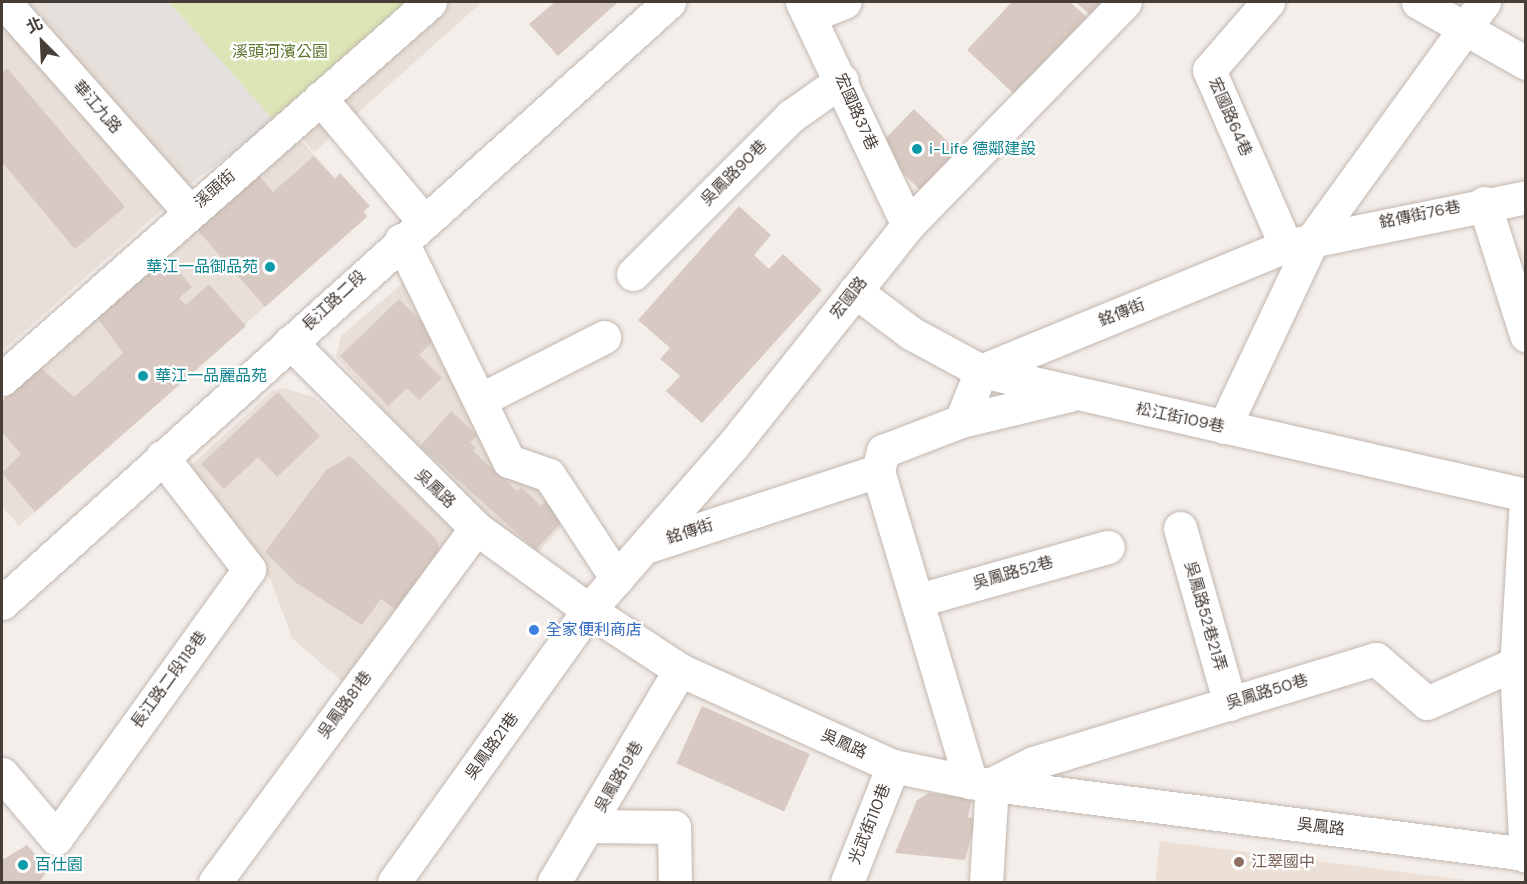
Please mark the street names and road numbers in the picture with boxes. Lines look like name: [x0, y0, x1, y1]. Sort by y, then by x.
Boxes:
street label: 宏國路37巷: [831, 71, 881, 153]
street label: 宏國路64巷: [1204, 75, 1256, 159]
street label: 華江九路: [69, 77, 125, 137]
street label: 吳鳳路90巷: [697, 136, 771, 210]
street label: 溪頭街: [191, 166, 239, 212]
street label: 銘傳街76巷: [1378, 197, 1462, 233]
street label: 長江路二段: [298, 267, 370, 335]
street label: 宏國路: [827, 273, 871, 323]
street label: 銘傳街: [1096, 295, 1148, 331]
street label: 松江街109巷: [1134, 399, 1226, 437]
street label: 吳鳳路: [411, 466, 459, 512]
street label: 銘傳街: [664, 515, 716, 549]
street label: 吳鳳路52巷: [971, 552, 1055, 594]
street label: 吳鳳路52巷21弄: [1180, 559, 1230, 673]
street label: 長江路二段118巷: [127, 628, 211, 732]
street label: 吳鳳路81巷: [314, 668, 376, 742]
street label: 吳鳳路50巷: [1224, 670, 1310, 714]
street label: 吳鳳路21巷: [461, 709, 523, 783]
street label: 吳鳳路: [818, 725, 870, 763]
street label: 吳鳳路19巷: [591, 738, 647, 816]
street label: 光武街110巷: [845, 781, 895, 867]
street label: 吳鳳路: [1296, 815, 1346, 839]

